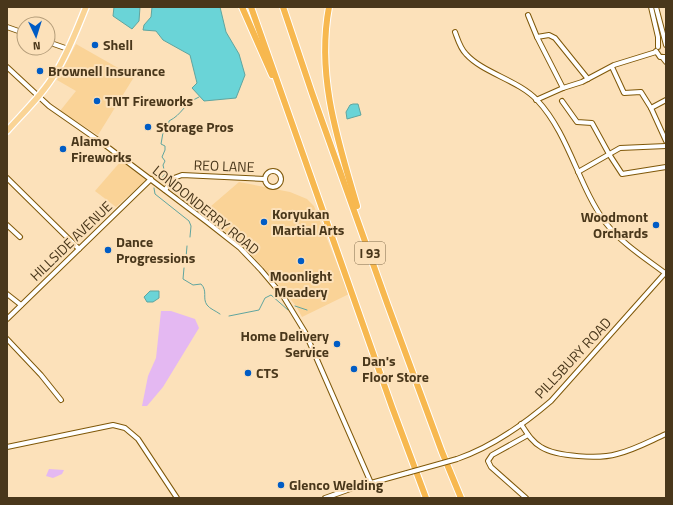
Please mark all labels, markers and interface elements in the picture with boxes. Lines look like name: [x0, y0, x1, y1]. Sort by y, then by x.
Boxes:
north arrow: [16, 16, 56, 56]
place label: Shell: [103, 34, 133, 55]
text: N: [32, 38, 41, 54]
marker: Shell: [90, 40, 100, 50]
place label: Brownell Insurance: [48, 60, 165, 81]
marker: Brownell Insurance: [35, 66, 45, 76]
place label: TNT Fireworks: [105, 90, 194, 111]
marker: TNT Fireworks: [92, 96, 102, 106]
place label: Storage Pros: [156, 116, 234, 137]
marker: Storage Pros: [143, 122, 153, 132]
place label: Alamo Fireworks: [71, 130, 132, 167]
marker: Alamo Fireworks: [58, 144, 68, 154]
street label: REO LANE: [193, 154, 255, 177]
street label: LONDONDERRY ROAD: [148, 160, 264, 259]
street label: HILLSIDE AVENUE: [25, 196, 117, 285]
place label: Koryukan Martial Arts: [272, 203, 345, 240]
place label: Woodmont Orchards: [581, 206, 648, 243]
marker: Koryukan Martial Arts: [259, 217, 269, 227]
marker: Woodmont Orchards: [651, 220, 661, 230]
place label: Dance Progressions: [116, 231, 196, 268]
road number: I 93: [355, 242, 385, 264]
marker: Dance Progressions: [103, 245, 113, 255]
marker: Moonlight Meadery: [296, 256, 306, 266]
place label: Moonlight Meadery: [270, 265, 332, 302]
street label: PILLSBURY ROAD: [529, 312, 616, 403]
place label: Home Delivery Service: [241, 325, 329, 362]
marker: Home Delivery Service: [332, 339, 342, 349]
place label: Dan's Floor Store: [362, 350, 429, 387]
place label: CTS: [256, 362, 279, 383]
marker: Dan's Floor Store: [349, 364, 359, 374]
marker: CTS: [243, 368, 253, 378]
place label: Glenco Welding: [289, 474, 384, 495]
marker: Glenco Welding: [276, 480, 286, 490]

